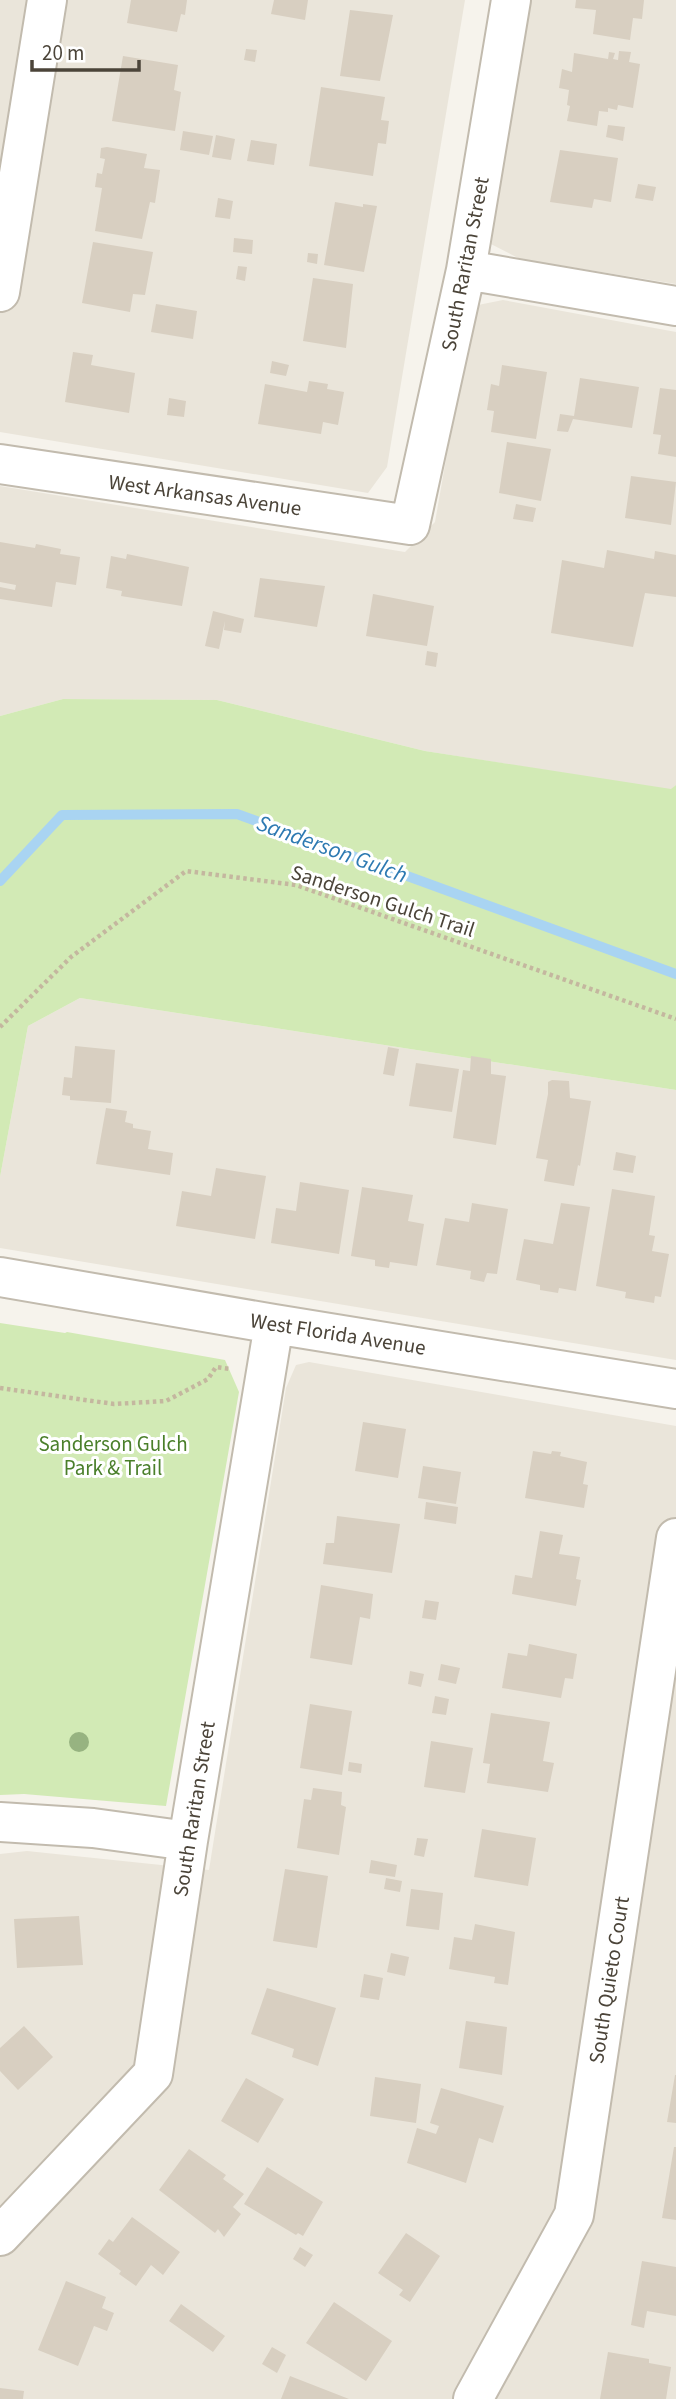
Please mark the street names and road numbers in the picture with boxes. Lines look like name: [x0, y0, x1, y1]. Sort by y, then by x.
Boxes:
street label: South Raritan Street: [433, 174, 497, 354]
street label: West Arkansas Avenue: [107, 467, 303, 523]
street label: Sanderson Gulch Trail: [287, 857, 479, 945]
street label: West Florida Avenue: [248, 1305, 428, 1363]
street label: South Raritan Street: [165, 1719, 223, 1899]
street label: South Quieto Court: [581, 1894, 637, 2066]

